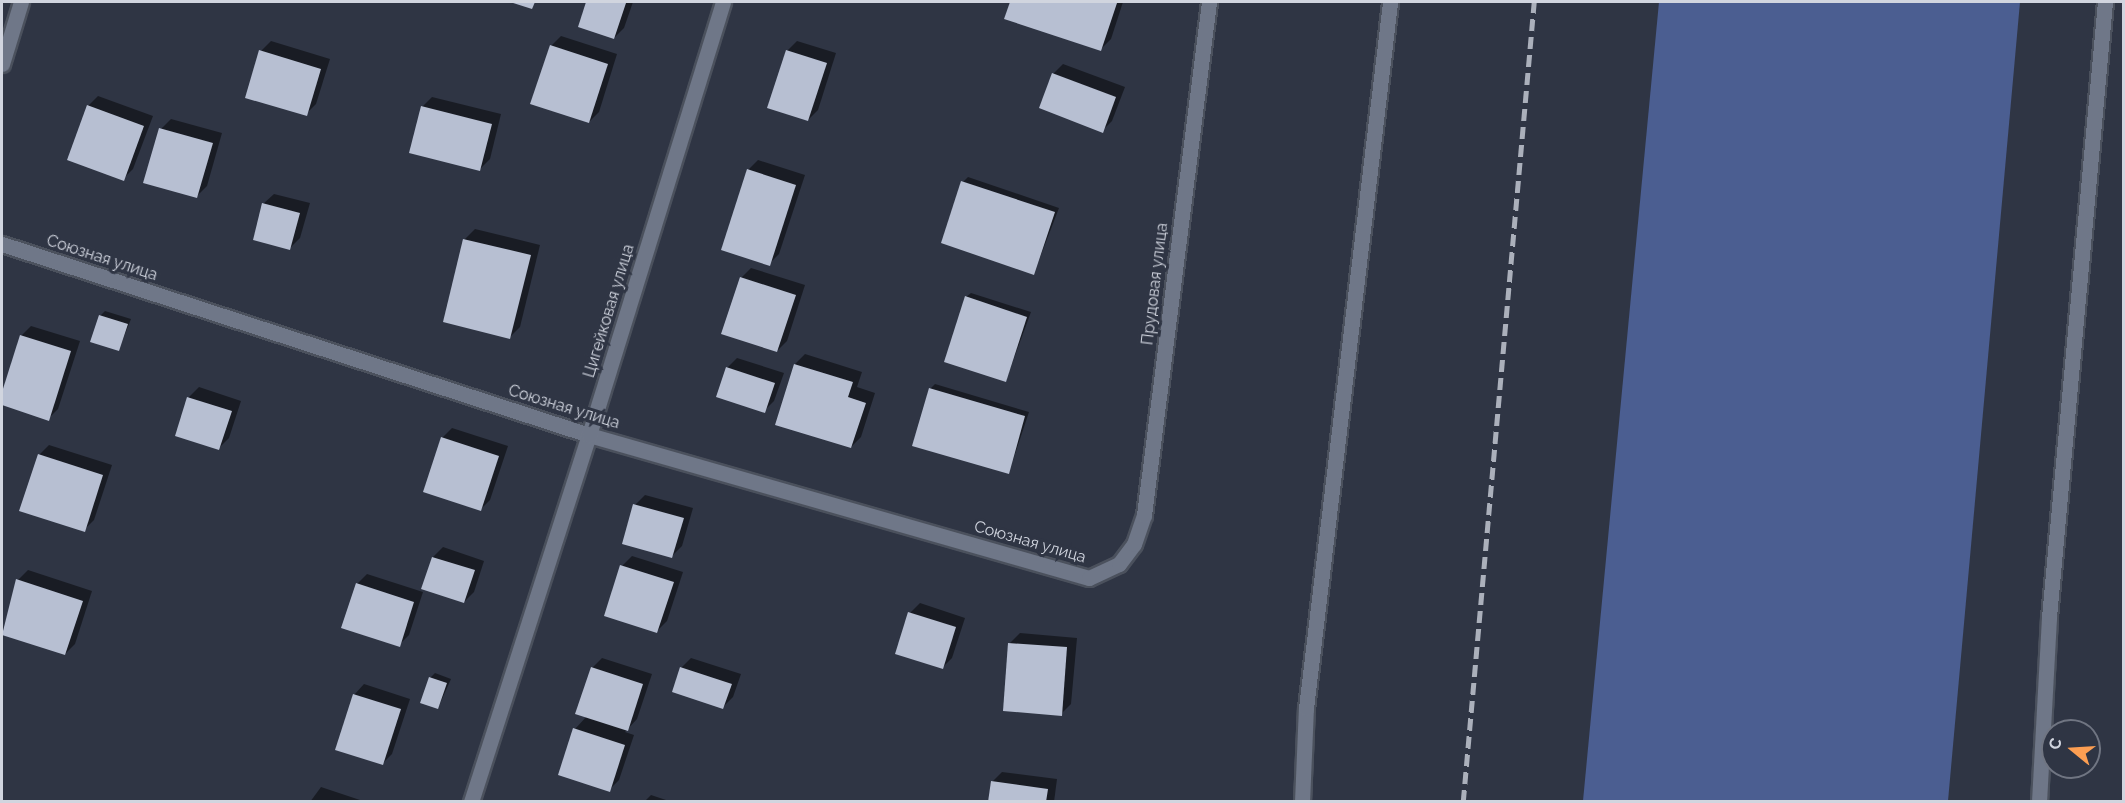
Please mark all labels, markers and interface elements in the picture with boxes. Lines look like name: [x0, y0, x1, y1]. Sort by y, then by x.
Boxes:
street label: Прудовая улица: [1138, 222, 1172, 346]
street label: Союзная улица: [44, 231, 160, 285]
street label: Цигейковая улица: [580, 242, 638, 380]
street label: Союзная улица: [506, 381, 622, 433]
street label: Союзная улица: [972, 517, 1088, 567]
north arrow: [2041, 719, 2101, 779]
text: С: [2045, 736, 2066, 752]

